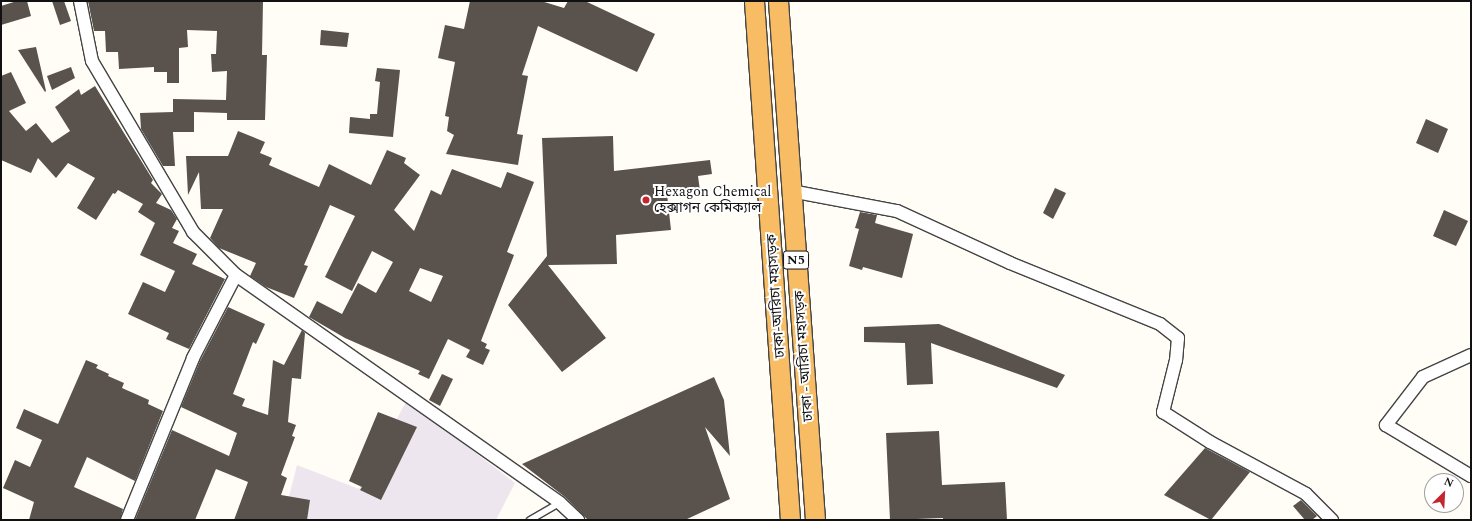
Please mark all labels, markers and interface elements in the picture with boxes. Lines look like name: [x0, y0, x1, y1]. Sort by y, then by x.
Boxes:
place label: Hexagon Chemical হেক্সাগন কেমিক্যাল: [654, 184, 771, 216]
marker: Hexagon Chemical হেক্সাগন কেমিক্যাল: [641, 195, 651, 205]
street label: ঢাকা-আরিচা মহাসড়ক: [763, 233, 789, 359]
road number: N5: [783, 249, 809, 271]
street label: ঢাকা - আরিচা মহাসড়ক: [791, 290, 817, 422]
north arrow: [1424, 473, 1464, 513]
text: N: [1441, 473, 1456, 492]

